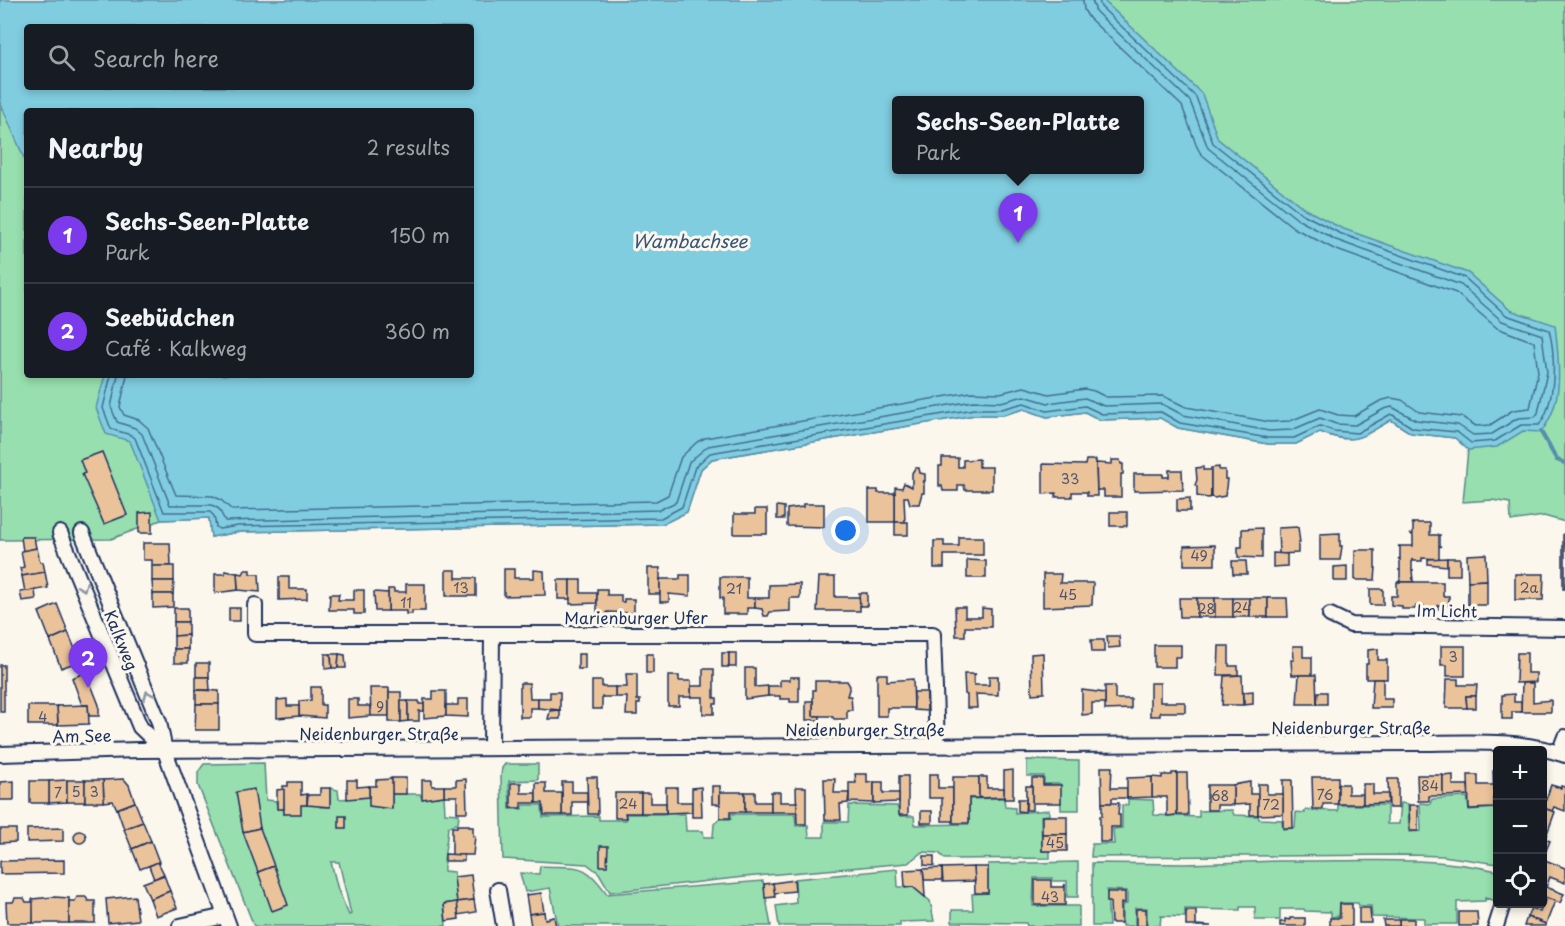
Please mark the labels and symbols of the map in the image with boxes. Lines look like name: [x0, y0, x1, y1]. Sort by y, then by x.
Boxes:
pin: 1: [998, 194, 1038, 243]
water label: Wambachsee: [632, 227, 749, 254]
house number: 33: [1061, 468, 1079, 489]
your location: [831, 516, 860, 545]
house number: 49: [1190, 545, 1208, 566]
house number: 13: [453, 577, 469, 598]
house number: 2a: [1520, 577, 1538, 598]
house number: 21: [726, 578, 742, 599]
one-way arrow: [76, 581, 88, 592]
house number: 45: [1059, 584, 1077, 605]
house number: 11: [400, 592, 412, 613]
house number: 24: [1233, 597, 1251, 618]
street label: Im Licht: [1416, 597, 1478, 623]
house number: 28: [1197, 598, 1215, 619]
street label: Marienburger Ufer: [564, 605, 708, 629]
street label: Kalkweg: [99, 606, 145, 674]
pin: 2: [68, 638, 107, 688]
house number: 3: [1448, 646, 1458, 667]
one-way arrow: [143, 690, 155, 701]
house number: 9: [376, 696, 384, 717]
house number: 4: [38, 706, 48, 727]
street label: Neidenburger Straße: [1271, 715, 1431, 739]
street label: Neidenburger Straße: [785, 717, 945, 741]
street label: Neidenburger Straße: [299, 721, 459, 745]
street label: Am See: [52, 722, 112, 748]
house number: 84: [1421, 775, 1439, 796]
house number: 5: [71, 781, 81, 802]
house number: 3: [89, 781, 99, 802]
house number: 7: [54, 782, 62, 803]
house number: 76: [1317, 784, 1334, 805]
house number: 68: [1211, 785, 1229, 806]
house number: 24: [619, 793, 637, 814]
house number: 72: [1262, 794, 1280, 815]
house number: 45: [1046, 832, 1064, 853]
house number: 43: [1041, 886, 1059, 907]

